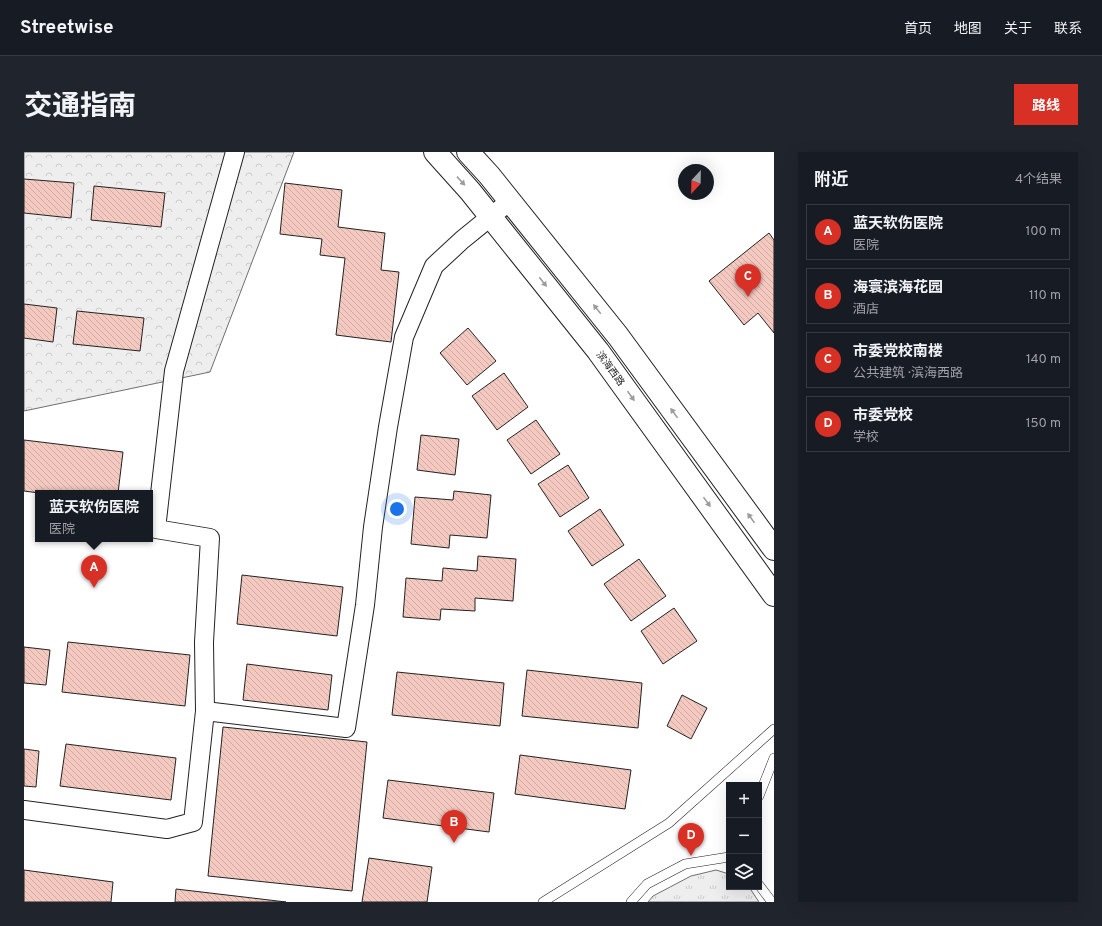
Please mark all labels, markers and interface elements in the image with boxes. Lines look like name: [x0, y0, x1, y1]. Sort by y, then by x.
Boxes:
text: Streetwise: [20, 16, 113, 40]
text: 首页: [904, 21, 932, 38]
text: 地图: [954, 21, 982, 38]
text: 关于: [1004, 21, 1032, 38]
text: 联系: [1054, 21, 1082, 38]
button: 路线: [1014, 84, 1078, 125]
text: 交通指南: [24, 90, 136, 126]
north arrow: [678, 164, 714, 200]
text: 附近: [814, 170, 848, 192]
text: 4个结果: [1015, 172, 1062, 188]
one-way arrow: [457, 176, 466, 186]
text: 蓝天软伤医院: [853, 215, 943, 234]
text: A: [823, 224, 833, 240]
text: 100 m: [1025, 224, 1061, 240]
text: 医院: [853, 238, 879, 254]
pin: C: [735, 264, 761, 297]
one-way arrow: [539, 276, 547, 287]
text: 海寰滨海花园: [853, 279, 943, 298]
text: B: [824, 288, 832, 304]
text: 110 m: [1029, 288, 1061, 304]
text: 酒店: [853, 302, 879, 318]
one-way arrow: [592, 303, 601, 314]
text: 市委党校南楼: [853, 343, 943, 362]
street label: 滨海西路: [593, 349, 627, 389]
text: C: [824, 352, 832, 368]
text: 140 m: [1026, 352, 1061, 368]
text: 公共建筑 · 滨海西路: [853, 366, 963, 382]
one-way arrow: [627, 391, 635, 401]
one-way arrow: [670, 407, 679, 418]
text: 市委党校: [853, 407, 913, 426]
text: D: [823, 416, 833, 432]
text: 150 m: [1026, 416, 1061, 432]
text: 学校: [853, 430, 879, 446]
popup: [35, 490, 153, 542]
one-way arrow: [703, 496, 711, 507]
text: 蓝天软伤医院: [49, 499, 139, 518]
your location: [387, 499, 407, 519]
one-way arrow: [747, 513, 755, 523]
text: 医院: [49, 522, 75, 538]
pin: A: [81, 555, 107, 588]
map controls: [726, 782, 762, 890]
button: +: [726, 782, 762, 818]
pin: B: [441, 810, 467, 843]
button: −: [726, 818, 762, 854]
pin: D: [678, 823, 704, 856]
button: layers: [726, 854, 762, 890]

